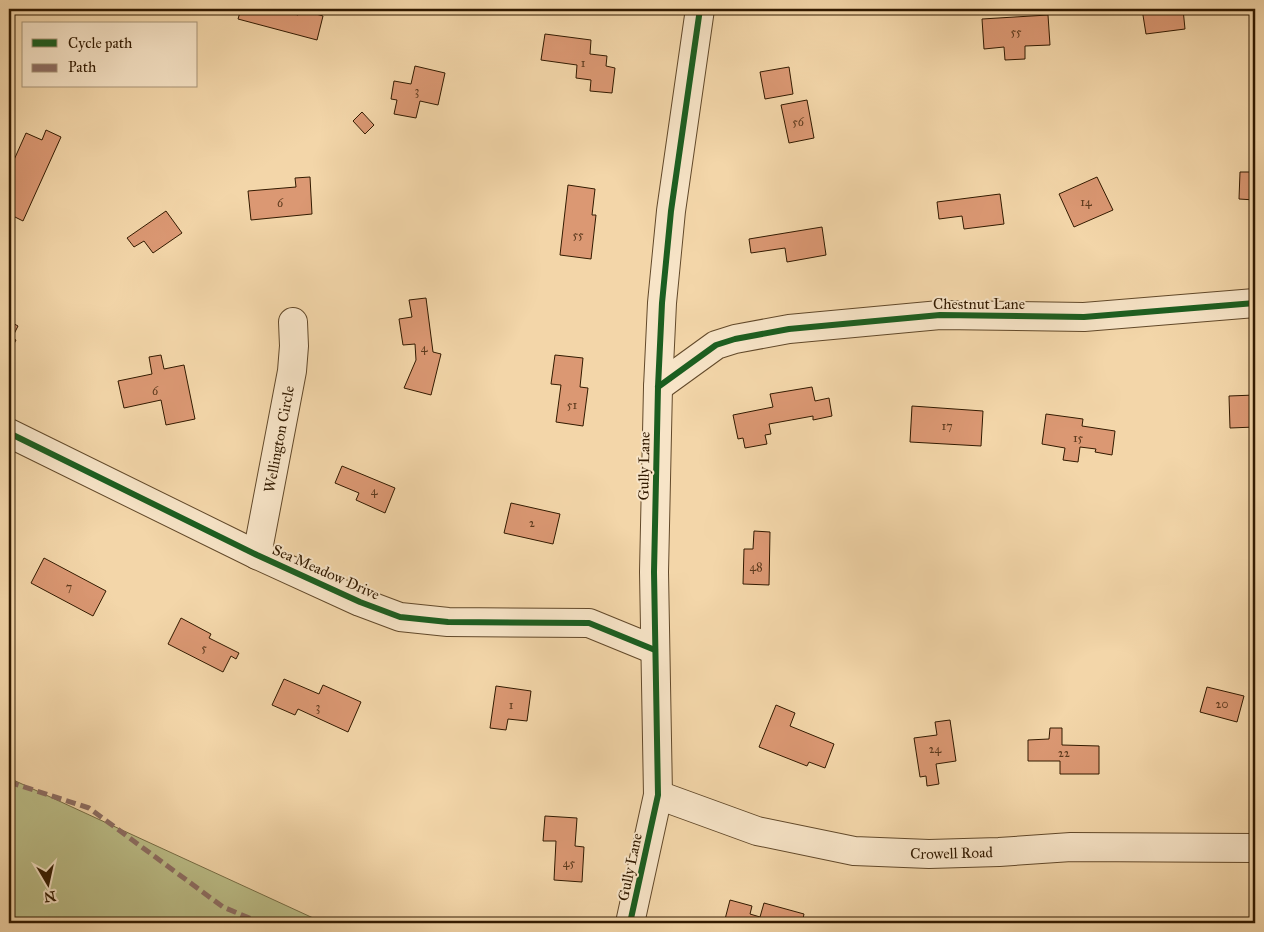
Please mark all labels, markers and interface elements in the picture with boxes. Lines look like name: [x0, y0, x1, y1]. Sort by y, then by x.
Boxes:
legend: [22, 22, 198, 88]
house number: 55: [1010, 25, 1022, 39]
text: Cycle path: [68, 34, 133, 52]
house number: 1: [581, 56, 586, 70]
text: Path: [68, 58, 97, 76]
house number: 3: [415, 84, 420, 98]
house number: 56: [792, 115, 805, 129]
house number: 14: [1080, 195, 1092, 209]
house number: 6: [277, 196, 284, 210]
house number: 55: [572, 228, 584, 242]
street label: Chestnut Lane: [933, 295, 1025, 313]
house number: 4: [421, 341, 428, 355]
house number: 6: [152, 384, 159, 398]
street label: Wellington Circle: [260, 384, 298, 494]
house number: 51: [567, 398, 577, 412]
house number: 17: [941, 419, 953, 433]
street label: Gully Lane: [634, 431, 654, 501]
house number: 15: [1073, 431, 1084, 445]
house number: 4: [371, 484, 378, 498]
house number: 2: [529, 516, 535, 530]
street label: Sea Meadow Drive: [270, 540, 382, 604]
house number: 48: [749, 560, 763, 574]
house number: 7: [66, 580, 72, 594]
house number: 5: [201, 641, 207, 655]
house number: 20: [1216, 697, 1228, 711]
house number: 1: [509, 698, 514, 712]
house number: 3: [316, 700, 321, 714]
house number: 24: [929, 742, 942, 756]
house number: 22: [1058, 746, 1070, 760]
street label: Gully Lane: [614, 831, 646, 903]
street label: Crowell Road: [910, 843, 994, 863]
house number: 45: [563, 856, 576, 870]
north arrow: [22, 860, 72, 910]
text: N: [43, 887, 57, 906]

